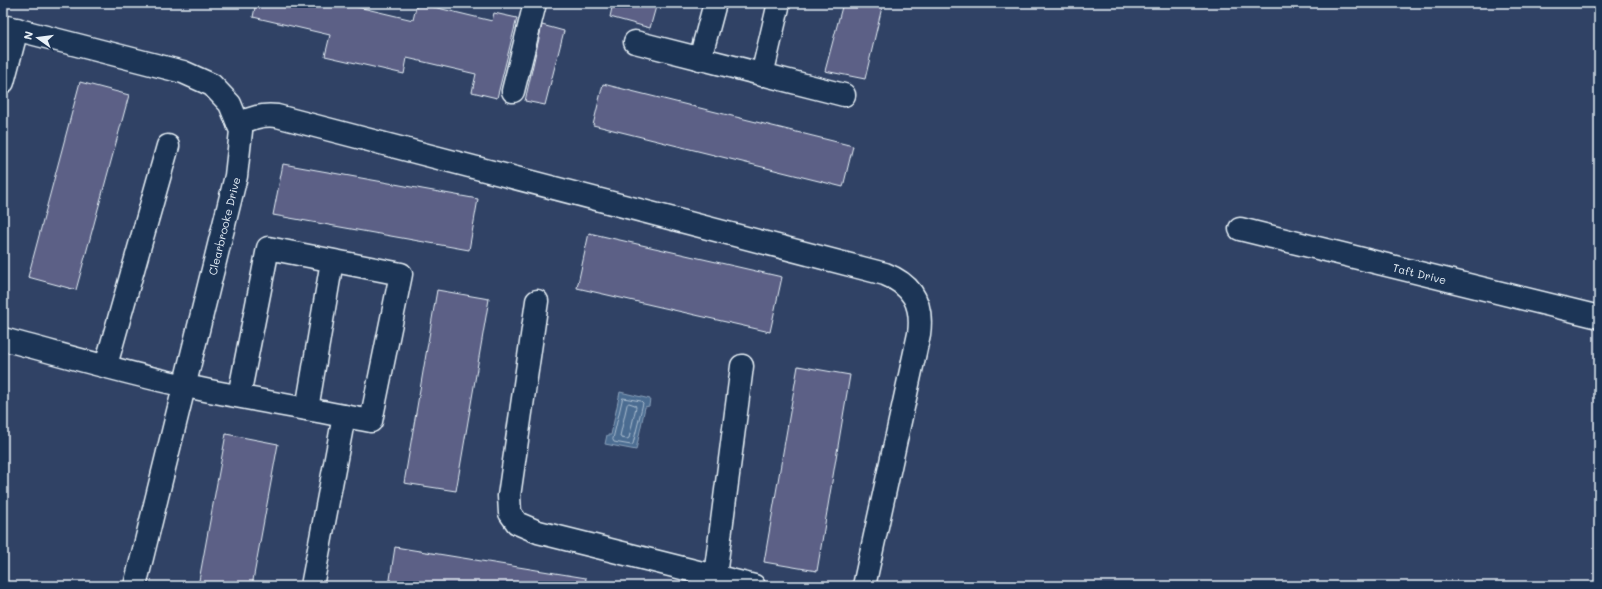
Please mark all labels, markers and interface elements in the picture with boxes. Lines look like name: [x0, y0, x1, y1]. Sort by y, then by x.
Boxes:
north arrow: [18, 18, 58, 58]
text: N: [20, 30, 36, 41]
street label: Clearbrooke Drive: [205, 175, 243, 277]
street label: Taft Drive: [1391, 259, 1448, 287]

